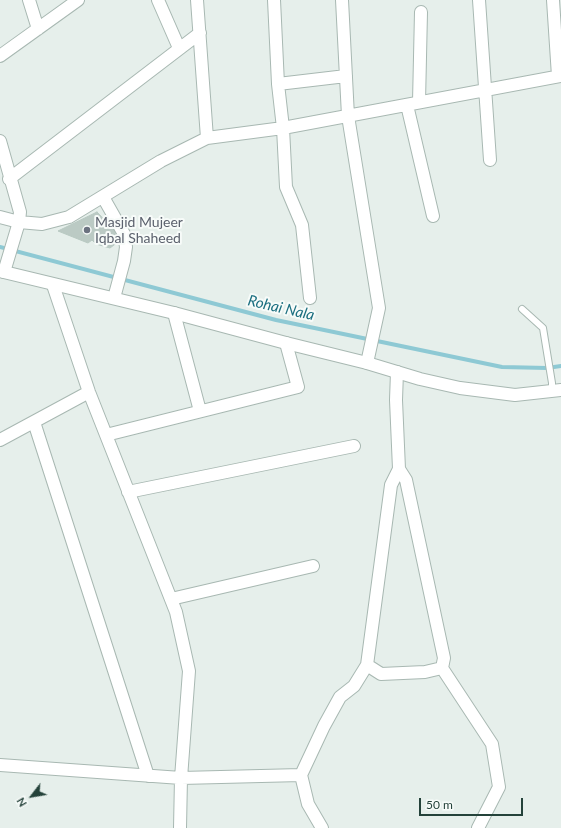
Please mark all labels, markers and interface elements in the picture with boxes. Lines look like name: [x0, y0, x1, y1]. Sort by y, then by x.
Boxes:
place label: Masjid Mujeer Iqbal Shaheed: [95, 214, 183, 246]
marker: Masjid Mujeer Iqbal Shaheed: [82, 225, 92, 235]
water label: Rohai Nala: [246, 292, 316, 324]
north arrow: [12, 776, 52, 816]
scale bar: [421, 790, 525, 816]
text: N: [14, 795, 29, 809]
text: 50 m: [426, 797, 453, 812]

